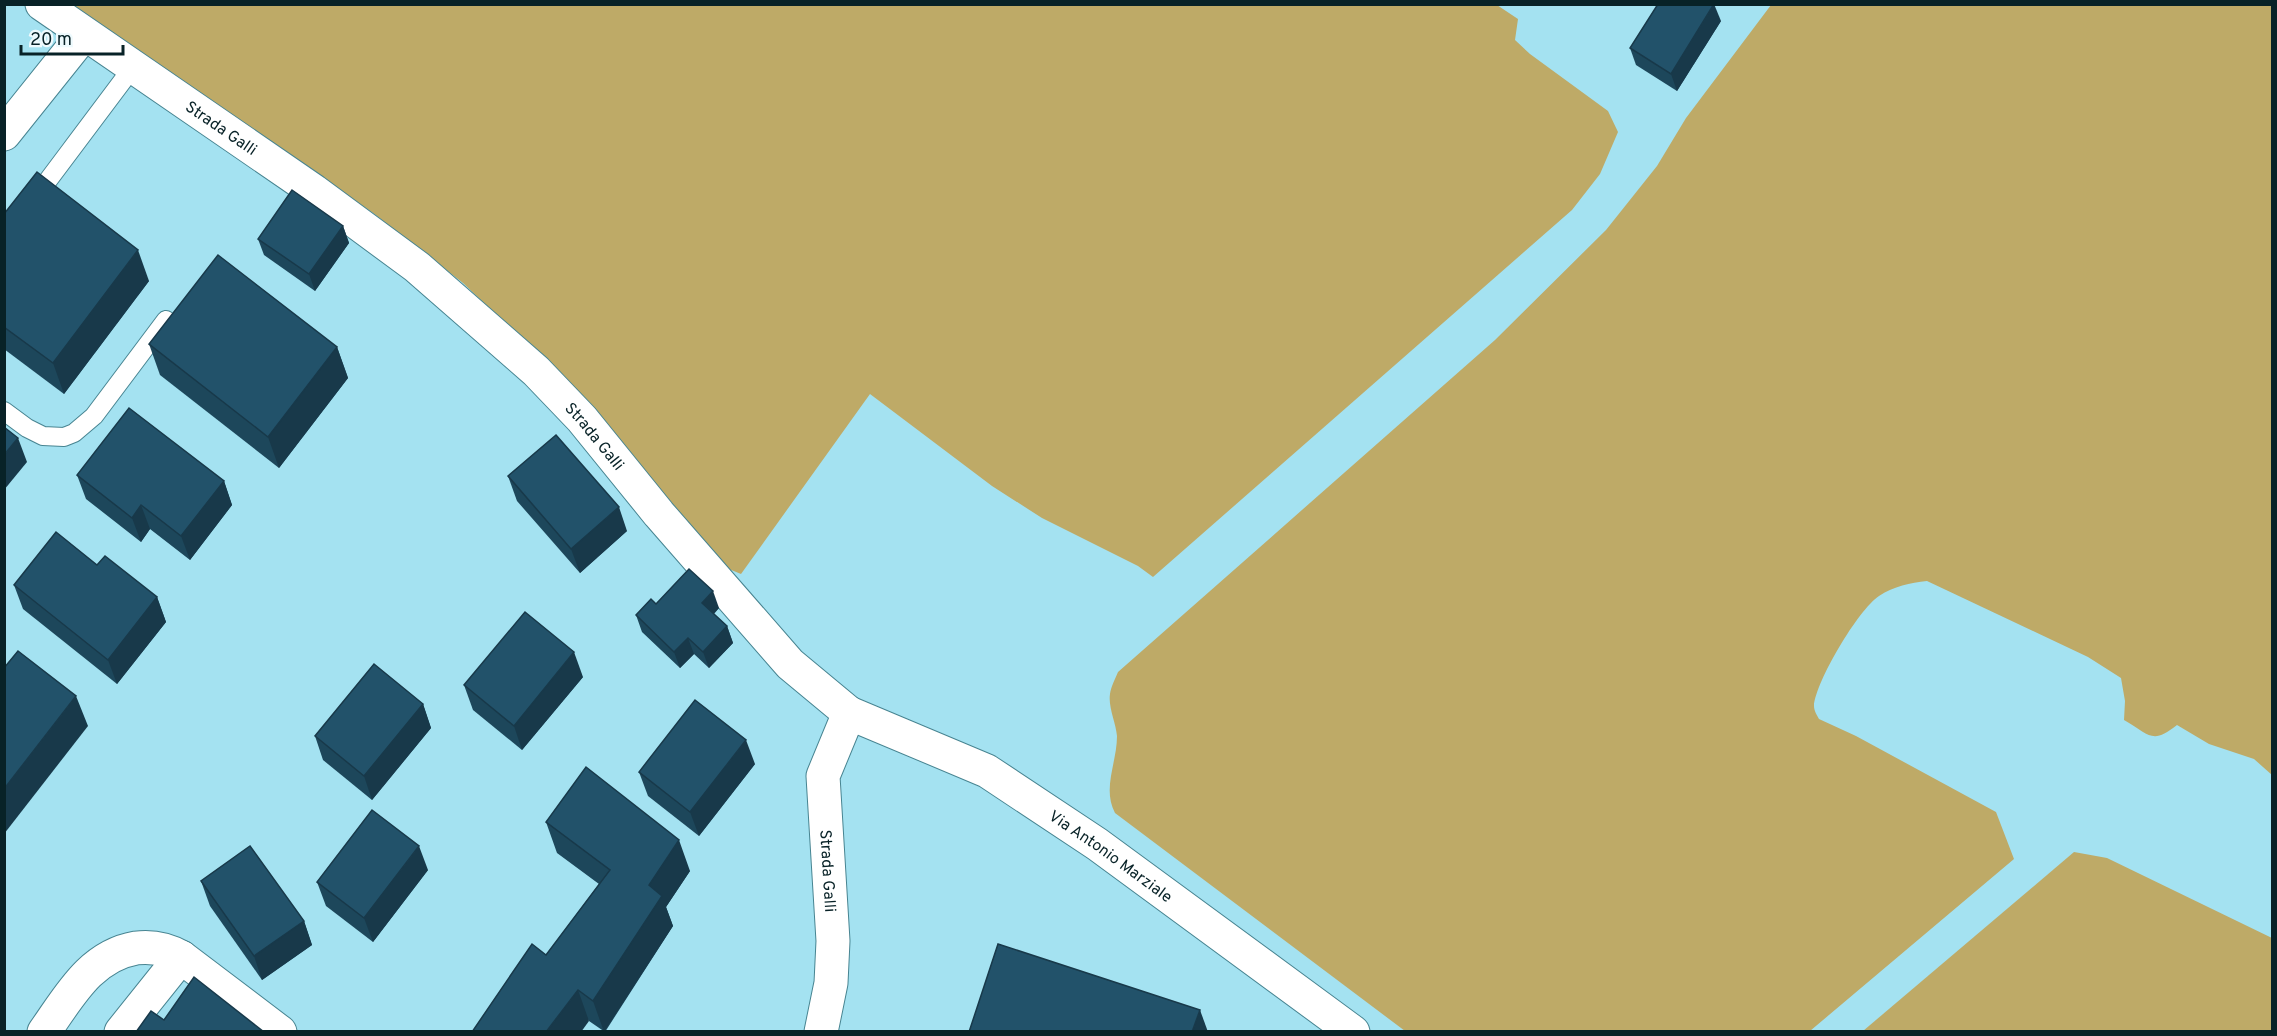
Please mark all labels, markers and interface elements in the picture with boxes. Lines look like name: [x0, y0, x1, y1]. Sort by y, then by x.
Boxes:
scale bar: [21, 18, 123, 56]
text: 20 m: [30, 29, 72, 52]
street label: Strada Galli: [181, 98, 260, 161]
street label: Strada Galli: [560, 399, 628, 475]
street label: Via Antonio Marziale: [1044, 807, 1176, 908]
street label: Strada Galli: [814, 829, 839, 913]

